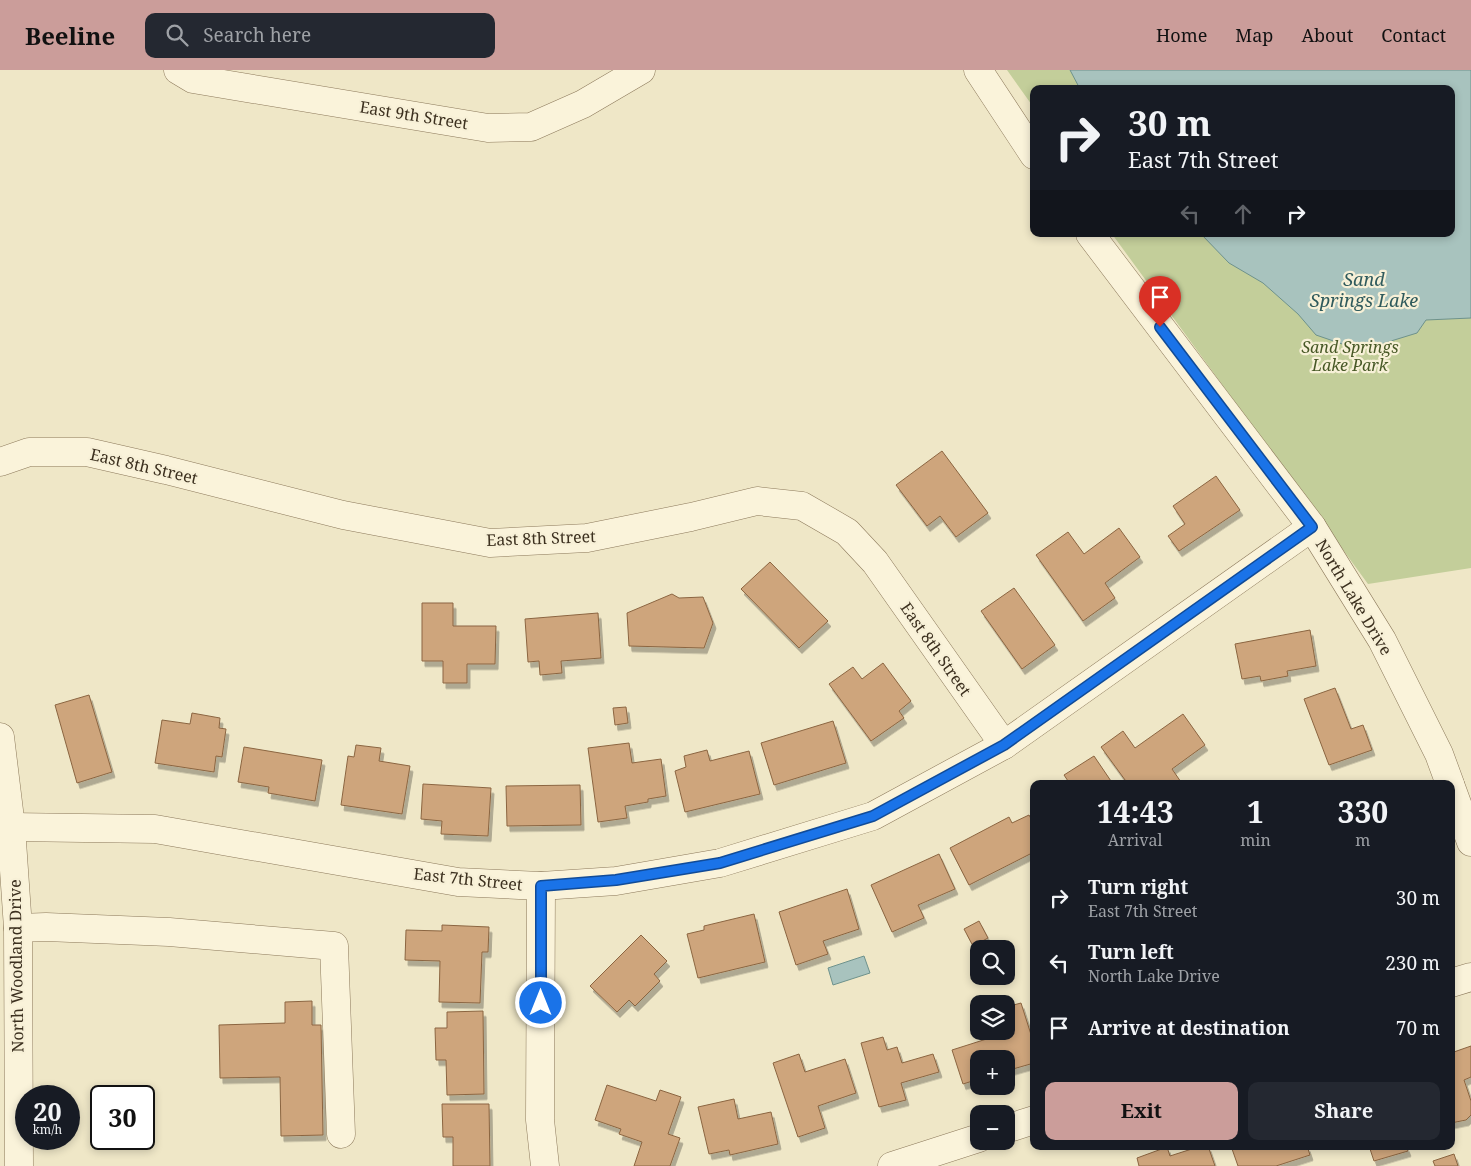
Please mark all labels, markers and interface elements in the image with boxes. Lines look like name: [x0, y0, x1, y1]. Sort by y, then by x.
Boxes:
search box: [145, 13, 495, 58]
text: Beeline: [25, 19, 115, 52]
icon: search: [163, 21, 191, 49]
text: Search here: [203, 22, 311, 48]
text: Home: [1156, 23, 1207, 47]
text: Map: [1235, 23, 1273, 47]
text: About: [1301, 23, 1353, 47]
text: Contact: [1381, 23, 1446, 47]
street label: East 9th Street: [358, 96, 470, 134]
text: 30 m: [1128, 99, 1211, 146]
icon: right: [1045, 105, 1110, 170]
text: East 7th Street: [1128, 144, 1279, 174]
icon: left: [1176, 200, 1204, 228]
icon: ahead: [1229, 200, 1257, 228]
icon: right: [1282, 200, 1310, 228]
water label: Sand Springs Lake: [1310, 267, 1418, 312]
pin: [1139, 276, 1181, 327]
icon: arrive: [1146, 283, 1174, 311]
park label: Sand Springs Lake Park: [1301, 336, 1399, 376]
street label: East 8th Street: [88, 443, 200, 489]
street label: East 8th Street: [486, 525, 596, 551]
street label: North Lake Drive: [1311, 535, 1397, 659]
street label: East 8th Street: [896, 598, 977, 700]
text: 14:43: [1097, 791, 1174, 832]
text: 1: [1247, 791, 1264, 832]
text: 330: [1337, 791, 1388, 832]
text: Arrival: [1108, 829, 1162, 851]
text: min: [1240, 829, 1271, 851]
text: m: [1355, 829, 1370, 851]
street label: East 7th Street: [412, 862, 524, 896]
text: Turn right: [1088, 874, 1188, 900]
street label: North Woodland Drive: [3, 879, 29, 1053]
icon: right: [1045, 884, 1073, 912]
text: 30 m: [1396, 885, 1440, 911]
text: East 7th Street: [1088, 900, 1198, 922]
text: Turn left: [1088, 939, 1174, 965]
map controls: [970, 940, 1015, 1150]
button: search: [970, 940, 1015, 985]
icon: left: [1045, 949, 1073, 977]
text: 230 m: [1385, 950, 1440, 976]
text: North Lake Drive: [1088, 965, 1220, 987]
position arrow: [514, 976, 566, 1028]
button: layers: [970, 995, 1015, 1040]
icon: arrive: [1045, 1014, 1073, 1042]
text: Arrive at destination: [1088, 1015, 1290, 1041]
text: 70 m: [1396, 1015, 1440, 1041]
button: +: [970, 1050, 1015, 1095]
button: Exit: [1045, 1082, 1238, 1140]
button: Share: [1248, 1082, 1440, 1140]
speed limit sign: 30: [90, 1085, 155, 1150]
text: 20: [33, 1094, 62, 1128]
button: −: [970, 1105, 1015, 1150]
text: km/h: [33, 1121, 62, 1138]

